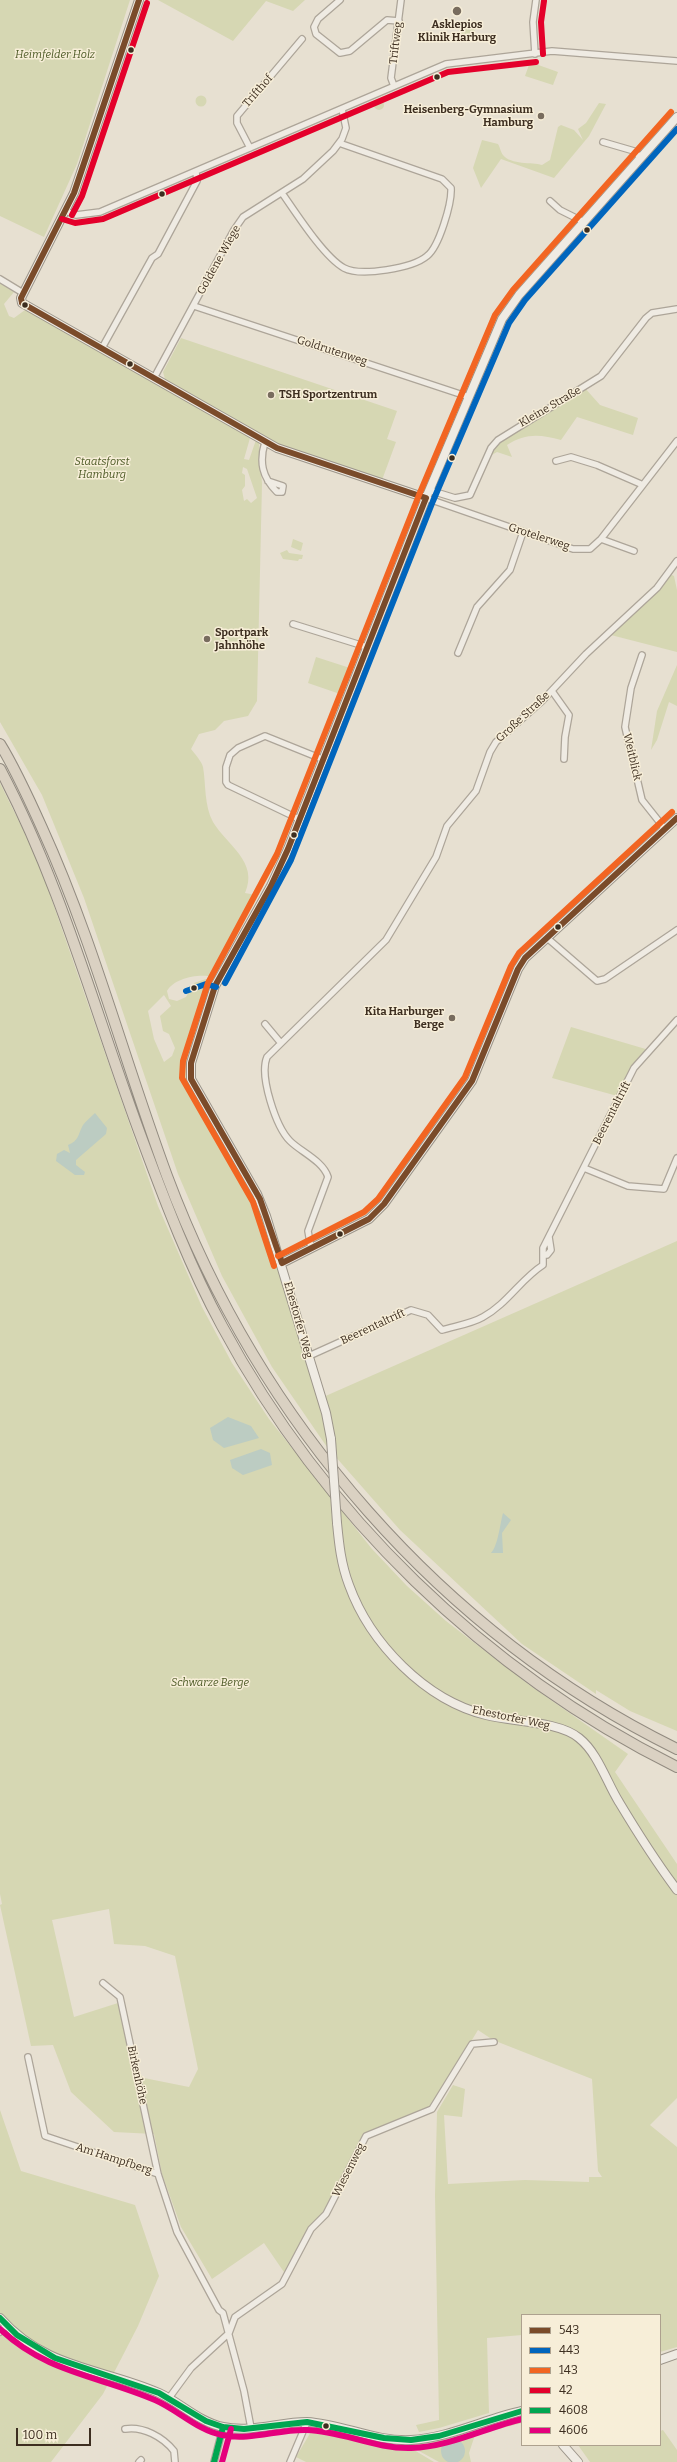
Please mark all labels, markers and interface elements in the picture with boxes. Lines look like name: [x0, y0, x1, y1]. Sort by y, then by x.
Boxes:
marker: Asklepios Klinik Harburg: [451, 5, 463, 17]
place label: Asklepios Klinik Harburg: [418, 18, 496, 44]
street label: Triftweg: [387, 21, 405, 65]
unlabelled marker: [126, 45, 136, 55]
park label: Heimfelder Holz: [15, 48, 95, 62]
street label: Trifthof: [240, 72, 276, 110]
unlabelled marker: [432, 72, 442, 82]
place label: Heisenberg-Gymnasium Hamburg: [404, 103, 533, 129]
marker: Heisenberg-Gymnasium Hamburg: [536, 111, 546, 121]
unlabelled marker: [157, 189, 167, 199]
street label: Goldene Wiege: [194, 223, 244, 297]
unlabelled marker: [582, 225, 592, 235]
unlabelled marker: [20, 300, 30, 310]
street label: Goldrutenweg: [295, 333, 369, 369]
unlabelled marker: [125, 359, 135, 369]
street label: Kleine Straße: [517, 384, 583, 430]
place label: TSH Sportzentrum: [279, 388, 377, 402]
marker: TSH Sportzentrum: [266, 390, 276, 400]
unlabelled marker: [447, 453, 457, 463]
park label: Staatsforst Hamburg: [75, 455, 129, 481]
street label: Grotelerweg: [507, 521, 571, 553]
place label: Sportpark Jahnhöhe: [215, 626, 268, 652]
marker: Sportpark Jahnhöhe: [202, 634, 212, 644]
street label: Große Straße: [494, 689, 552, 745]
street label: Weitblick: [620, 732, 644, 782]
unlabelled marker: [289, 830, 299, 840]
unlabelled marker: [553, 922, 563, 932]
unlabelled marker: [189, 983, 199, 993]
place label: Kita Harburger Berge: [365, 1005, 444, 1031]
marker: Kita Harburger Berge: [447, 1013, 457, 1023]
street label: Beerentaltrift: [590, 1079, 634, 1147]
unlabelled marker: [335, 1229, 345, 1239]
street label: Ehestorfer Weg: [281, 1280, 315, 1360]
street label: Beerentaltrift: [339, 1306, 407, 1348]
park label: Schwarze Berge: [171, 1676, 249, 1690]
street label: Ehestorfer Weg: [471, 1703, 551, 1733]
street label: Birkenhöhe: [124, 2044, 150, 2106]
street label: Am Hampfberg: [74, 2140, 154, 2178]
street label: Wiesenweg: [330, 2141, 368, 2199]
legend: [521, 2314, 661, 2446]
text: 543: [559, 2323, 579, 2337]
text: 443: [559, 2343, 580, 2357]
text: 143: [559, 2363, 578, 2377]
text: 42: [559, 2383, 573, 2397]
text: 4608: [559, 2403, 588, 2417]
scale bar: [18, 2420, 93, 2446]
unlabelled marker: [321, 2421, 331, 2431]
text: 4606: [559, 2423, 588, 2437]
text: 100 m: [23, 2428, 57, 2442]

